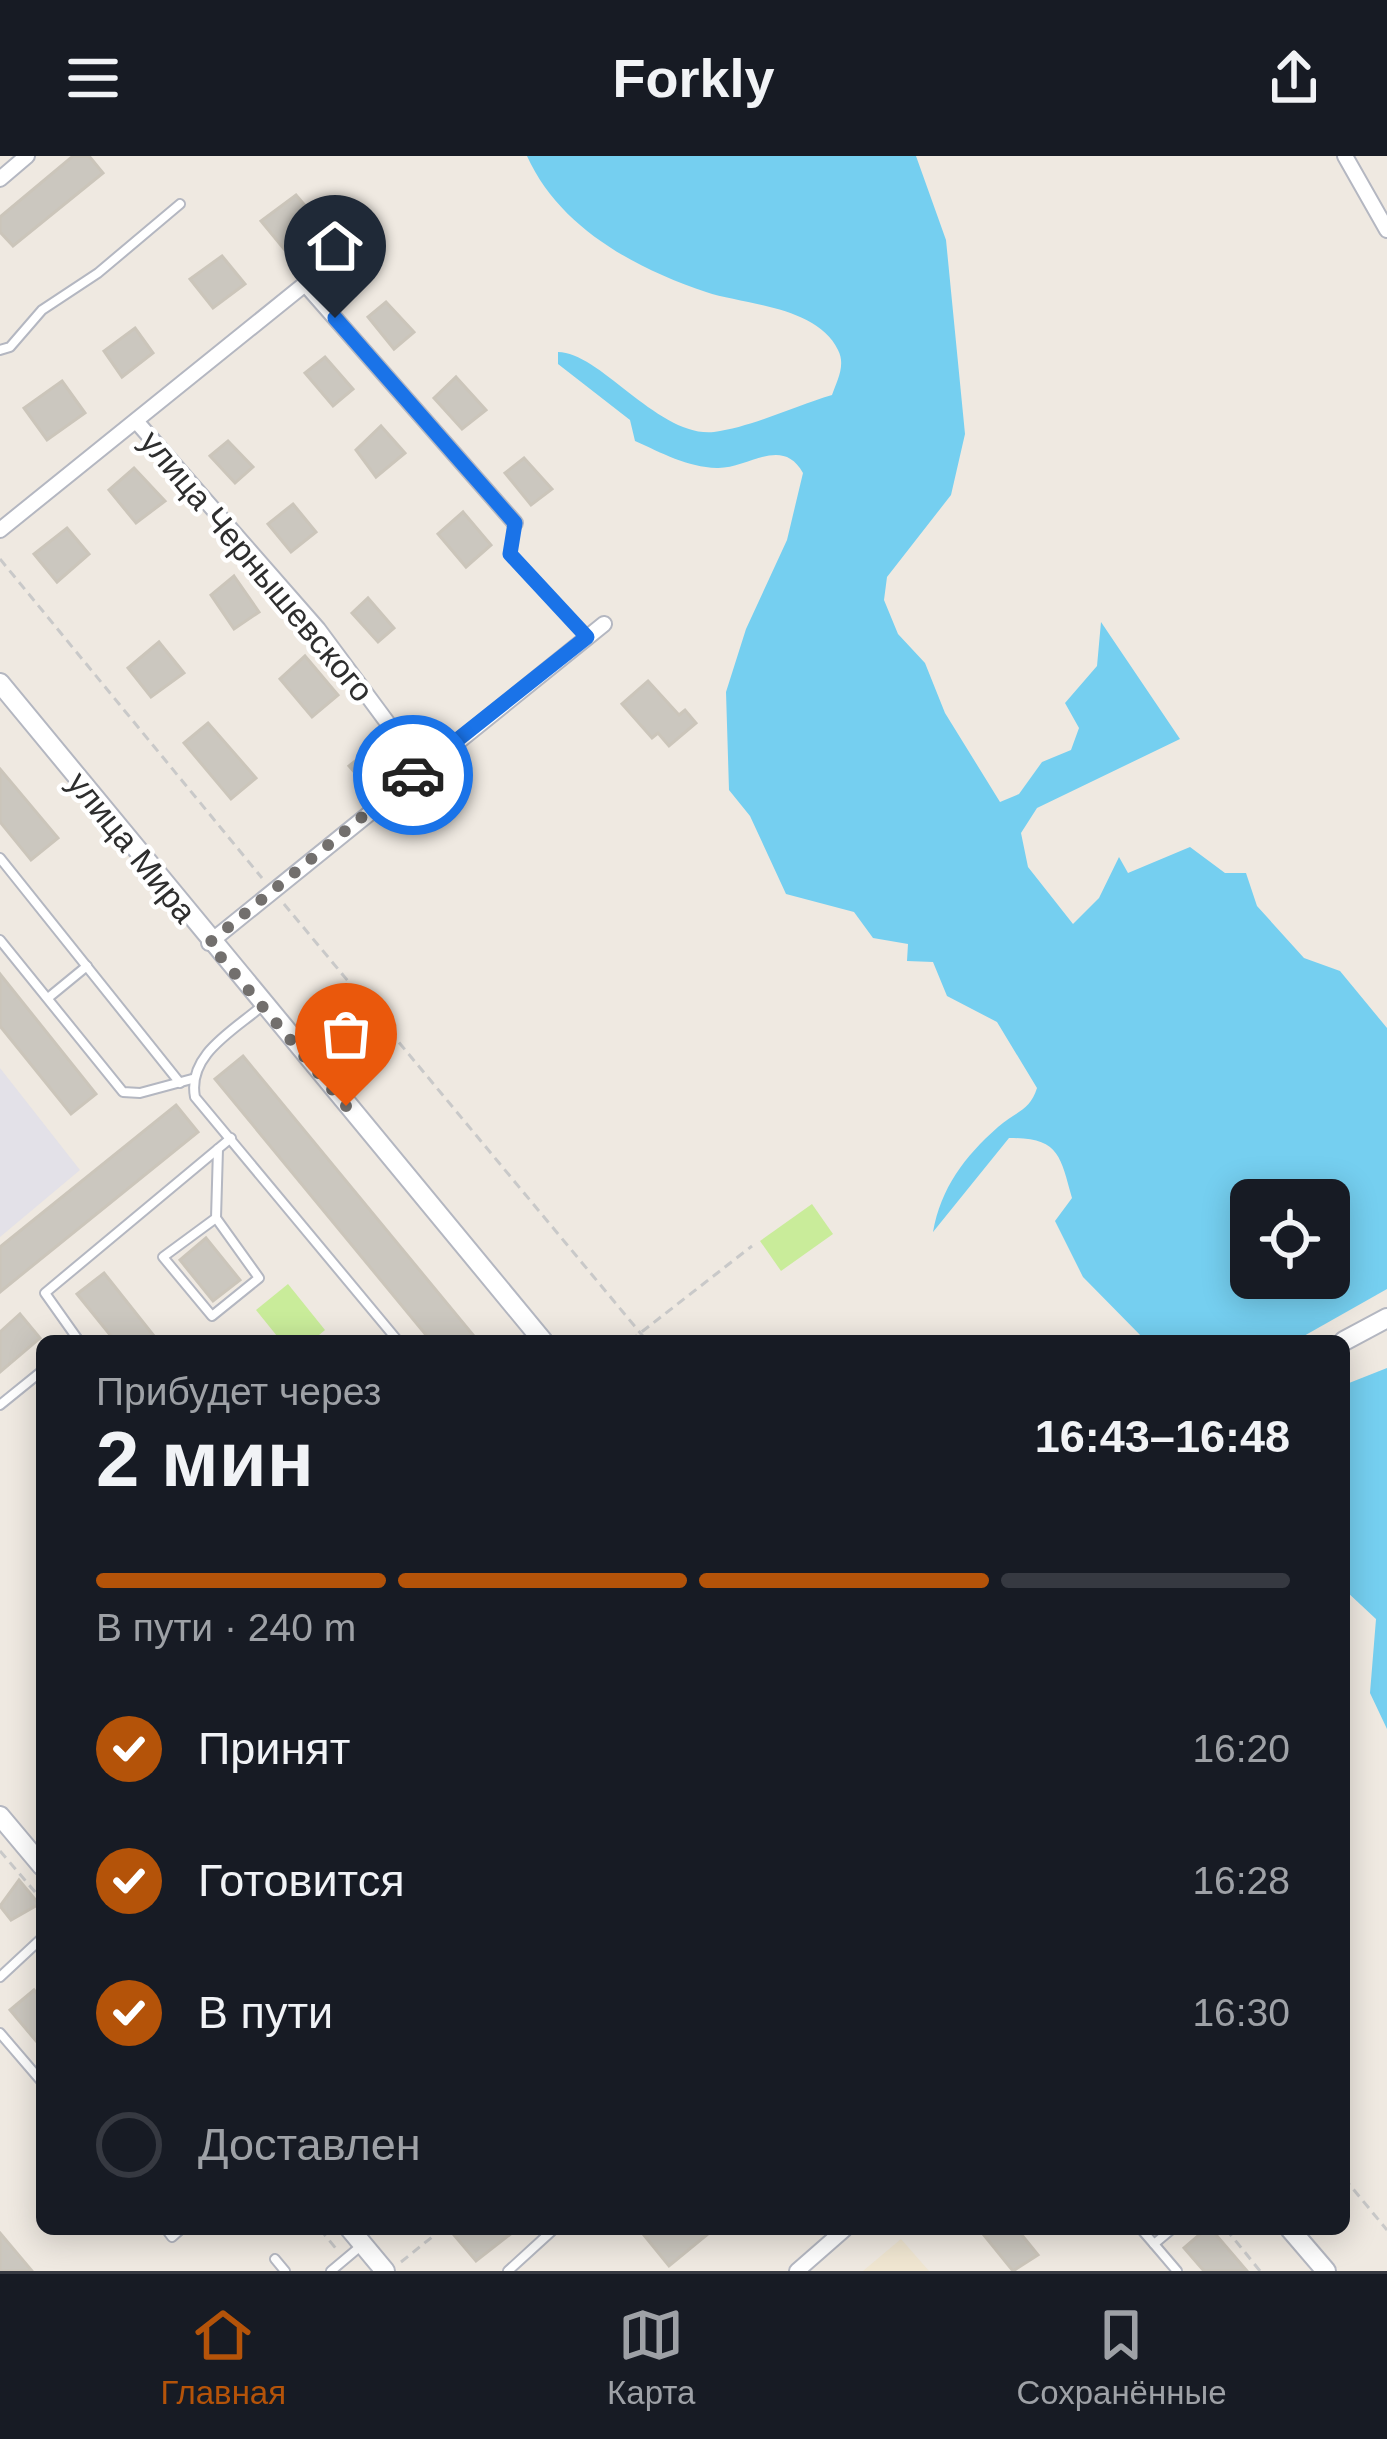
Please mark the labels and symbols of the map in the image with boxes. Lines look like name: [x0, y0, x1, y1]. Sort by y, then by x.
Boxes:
pin: [284, 195, 386, 318]
street label: улица Чернышевского: [133, 423, 381, 709]
courier: [353, 715, 473, 835]
street label: улица Мира: [60, 764, 204, 930]
pin: [295, 983, 397, 1106]

